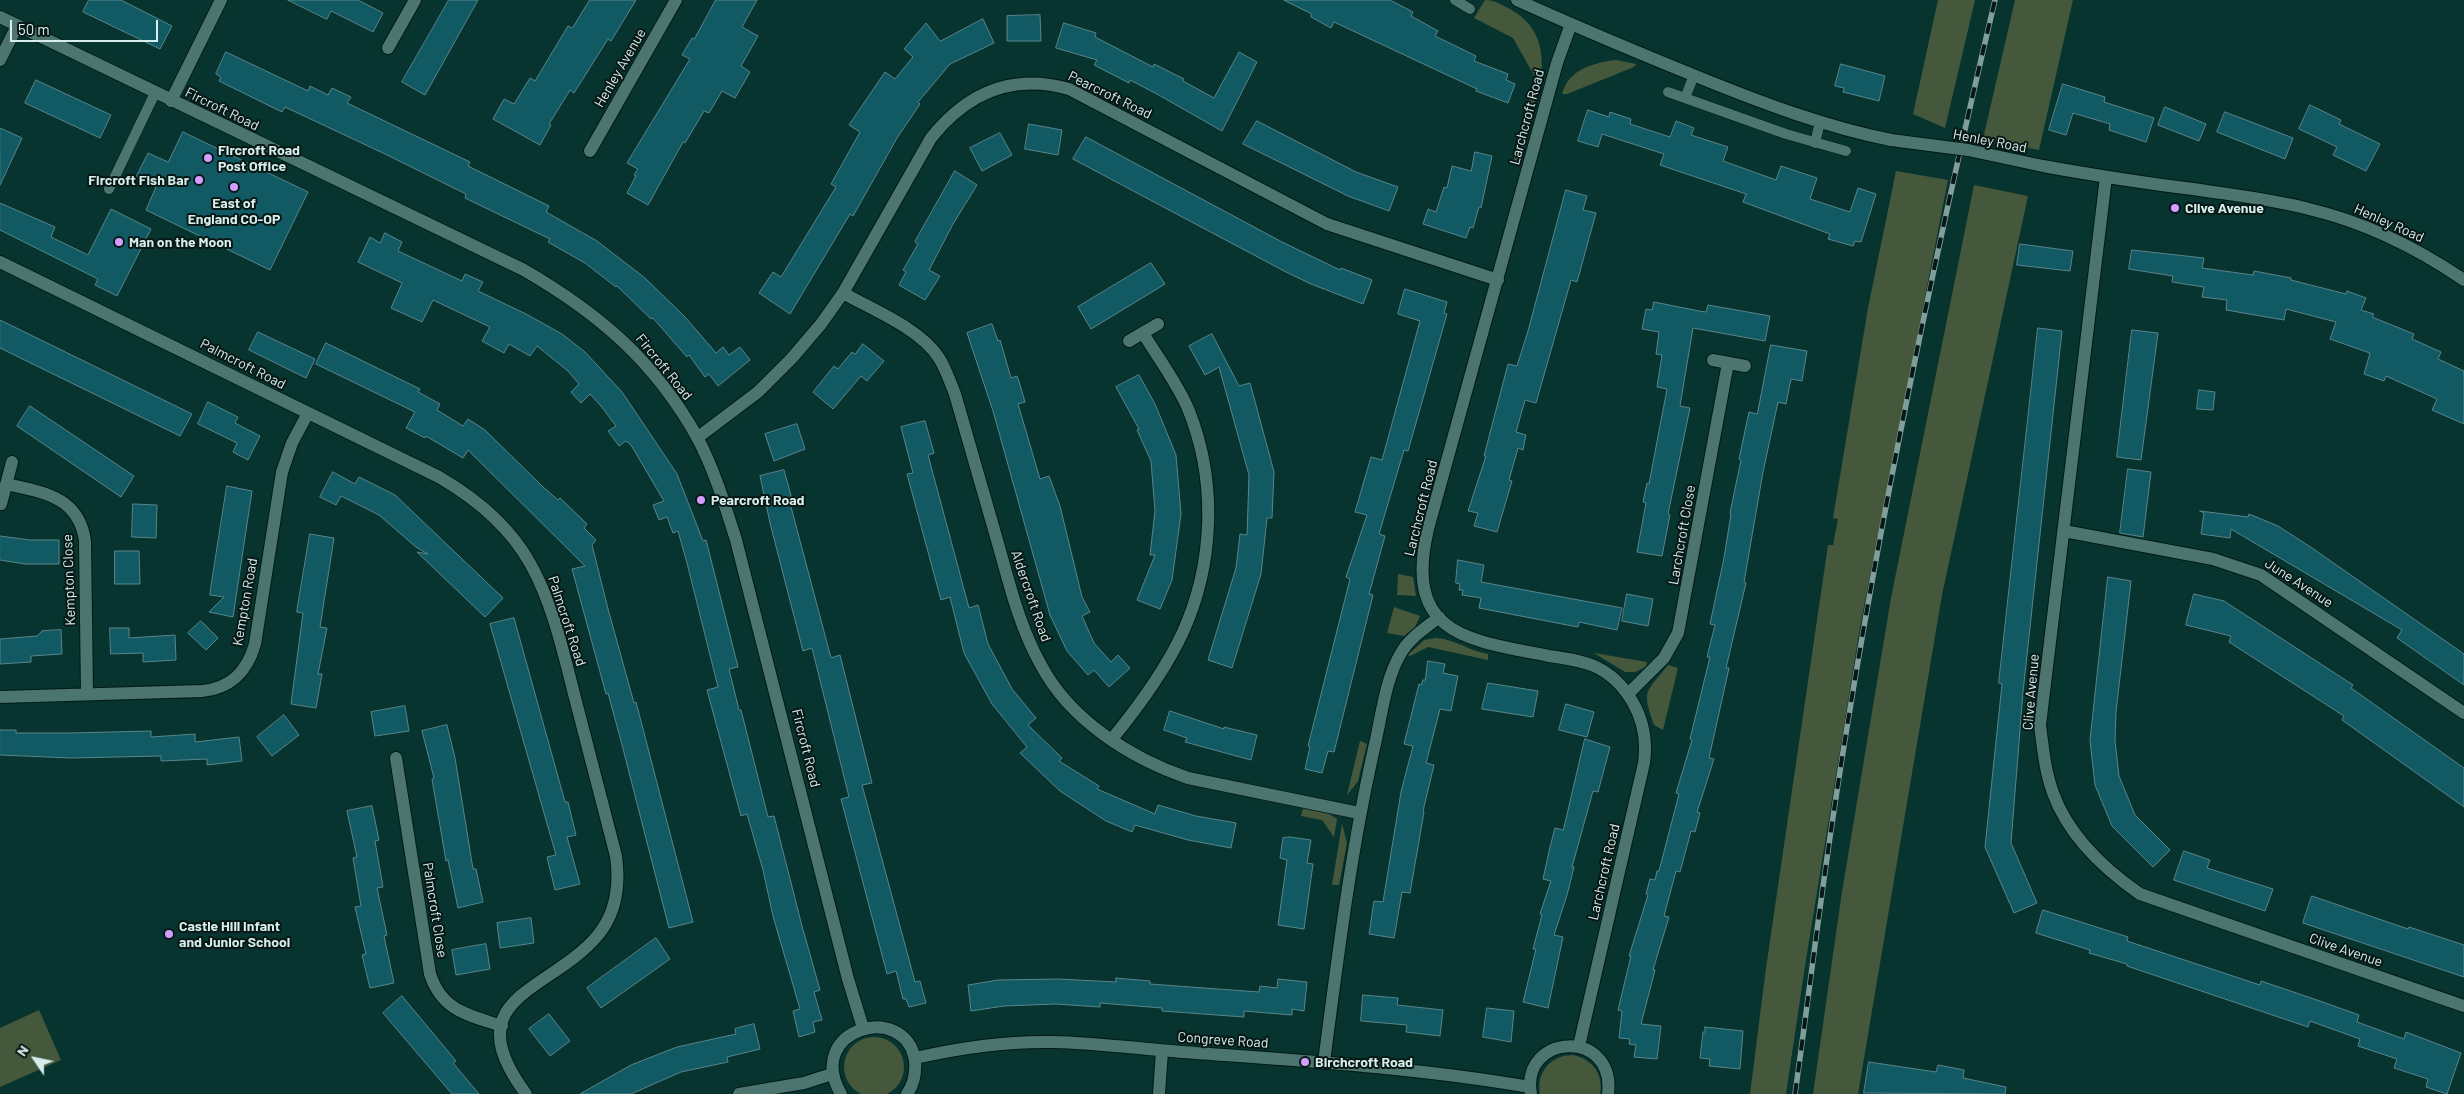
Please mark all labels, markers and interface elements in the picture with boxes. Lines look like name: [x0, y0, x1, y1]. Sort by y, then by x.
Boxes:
scale bar: [12, 10, 160, 42]
text: 50 m: [18, 20, 50, 38]
street label: Henley Avenue: [591, 26, 649, 110]
street label: Pearcroft Road: [1065, 67, 1155, 123]
street label: Larchcroft Road: [1506, 67, 1548, 167]
street label: Fircroft Road: [182, 84, 262, 134]
street label: Henley Road: [1952, 126, 2028, 156]
place label: Fircroft Road Post Office: [218, 142, 300, 174]
marker: Fircroft Road Post Office: [202, 152, 214, 164]
place label: Fircroft Fish Bar: [88, 172, 189, 188]
marker: Fircroft Fish Bar: [193, 174, 205, 186]
marker: East of England CO-OP: [228, 181, 240, 193]
place label: East of England CO-OP: [188, 195, 280, 228]
place label: Clive Avenue: [2185, 200, 2264, 216]
street label: Henley Road: [2351, 200, 2427, 246]
marker: Clive Avenue: [2169, 202, 2181, 214]
place label: Man on the Moon: [129, 234, 232, 250]
marker: Man on the Moon: [113, 236, 125, 248]
street label: Fircroft Road: [632, 331, 696, 403]
street label: Palmcroft Road: [197, 335, 289, 393]
street label: Larchcroft Road: [1401, 458, 1441, 558]
street label: Larchcroft Close: [1665, 484, 1699, 586]
place label: Pearcroft Road: [711, 492, 805, 508]
marker: Pearcroft Road: [695, 494, 707, 506]
street label: Kempton Close: [59, 534, 79, 626]
street label: Aldercroft Road: [1008, 548, 1054, 644]
street label: June Avenue: [2262, 555, 2336, 611]
street label: Kempton Road: [229, 557, 261, 647]
street label: Palmcroft Road: [545, 574, 589, 668]
street label: Clive Avenue: [2019, 653, 2043, 731]
street label: Fircroft Road: [788, 707, 824, 789]
street label: Larchcroft Road: [1585, 822, 1623, 922]
street label: Palmcroft Close: [419, 861, 451, 959]
place label: Castle Hill Infant and Junior School: [179, 918, 290, 950]
marker: Castle Hill Infant and Junior School: [163, 928, 175, 940]
street label: Clive Avenue: [2307, 930, 2385, 970]
street label: Congreve Road: [1177, 1028, 1269, 1052]
north arrow: [10, 1034, 60, 1084]
text: N: [12, 1042, 32, 1059]
place label: Birchcroft Road: [1315, 1054, 1413, 1070]
marker: Birchcroft Road: [1299, 1056, 1311, 1068]

